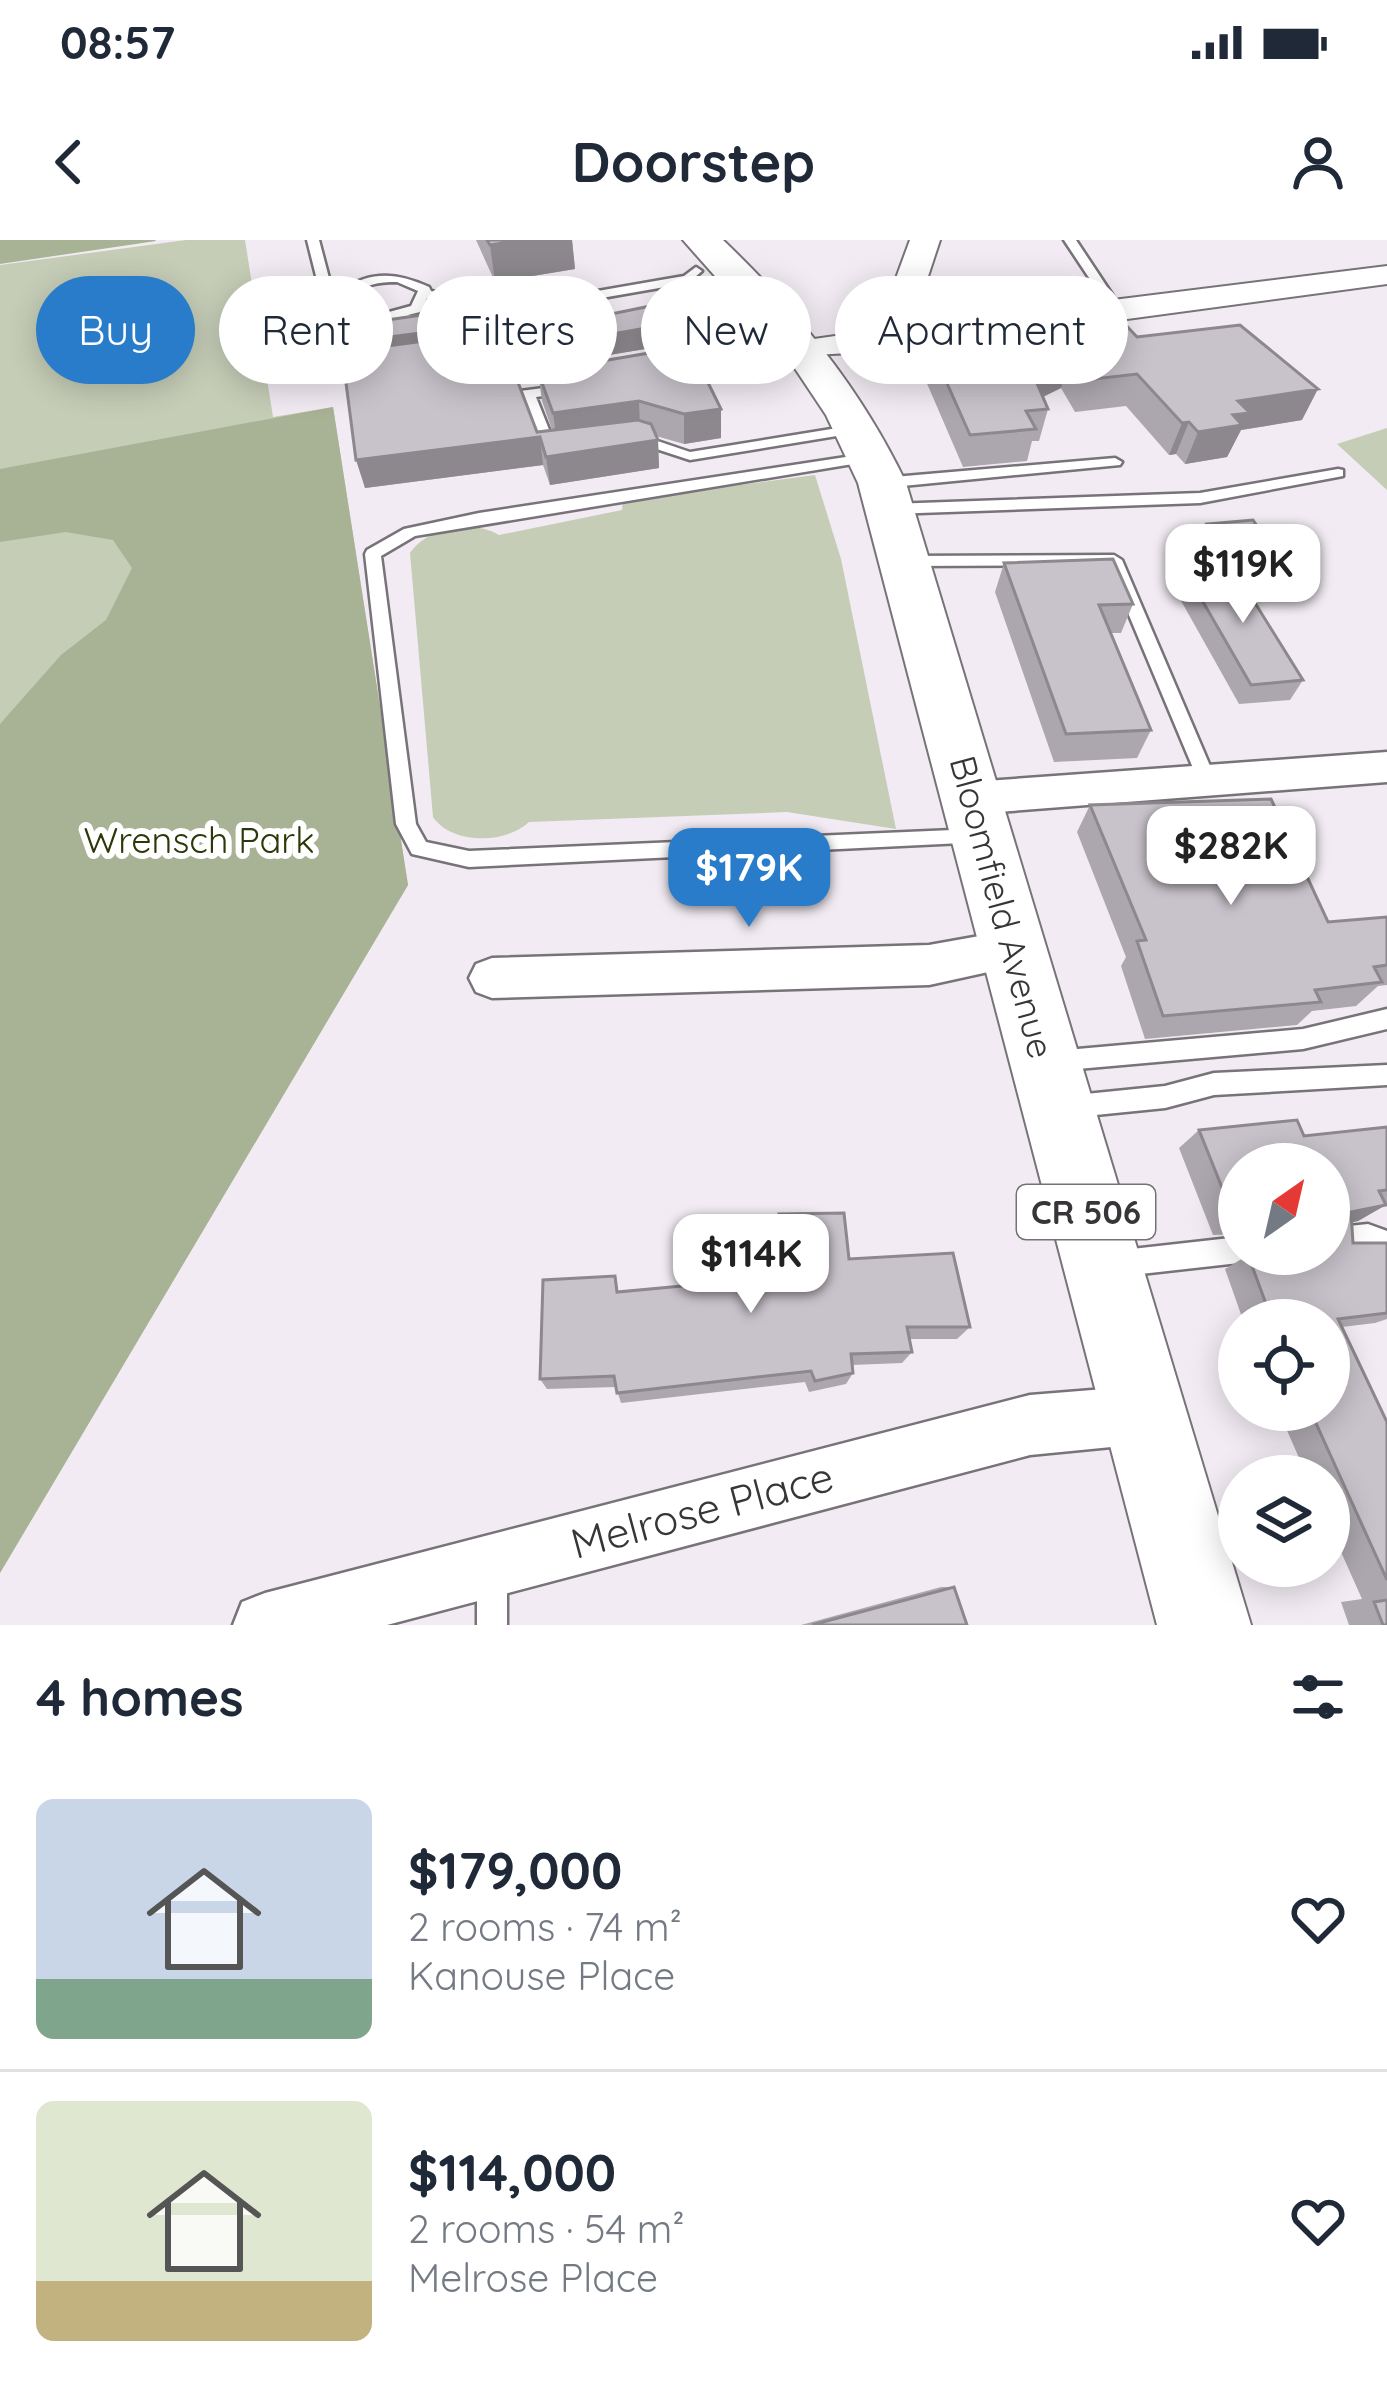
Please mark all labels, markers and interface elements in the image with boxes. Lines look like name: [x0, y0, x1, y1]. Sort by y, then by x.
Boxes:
text: 08:57: [60, 14, 175, 70]
text: Doorstep: [572, 128, 815, 196]
icon: back: [36, 129, 102, 195]
icon: person: [1285, 129, 1351, 195]
chip: Buy: [36, 276, 195, 384]
chip: Rent: [219, 276, 393, 384]
chip: Filters: [417, 276, 617, 384]
chip: New: [641, 276, 811, 384]
chip: Apartment: [835, 276, 1128, 384]
pin: $119K: [1159, 524, 1327, 626]
text: $119K: [1192, 538, 1294, 587]
street label: Bloomfield Avenue: [940, 751, 1064, 1063]
pin: $282K: [1147, 806, 1315, 908]
park label: Wrensch Park: [84, 817, 314, 862]
text: $282K: [1174, 820, 1288, 869]
pin: $179K: [665, 828, 833, 930]
text: $179K: [695, 842, 803, 891]
north arrow: [1218, 1143, 1350, 1275]
map controls: [1218, 1143, 1350, 1587]
road number: CR 506: [1017, 1185, 1155, 1239]
pin: $114K: [667, 1214, 835, 1316]
text: $114K: [700, 1228, 802, 1277]
button: locate: [1218, 1299, 1350, 1431]
street label: Melrose Place: [565, 1449, 839, 1570]
button: layers: [1218, 1455, 1350, 1587]
icon: filters: [1285, 1664, 1351, 1730]
text: 4 homes: [36, 1665, 244, 1729]
text: $179,000: [408, 1838, 622, 1902]
icon: home: [132, 1847, 276, 1991]
icon: heart: [1285, 1886, 1351, 1952]
text: 2 rooms · 74 m²: [408, 1902, 682, 1951]
text: Kanouse Place: [408, 1951, 675, 2000]
text: $114,000: [408, 2140, 616, 2204]
icon: home: [132, 2149, 276, 2293]
icon: heart: [1285, 2188, 1351, 2254]
text: 2 rooms · 54 m²: [408, 2204, 685, 2253]
text: Melrose Place: [408, 2253, 658, 2302]

